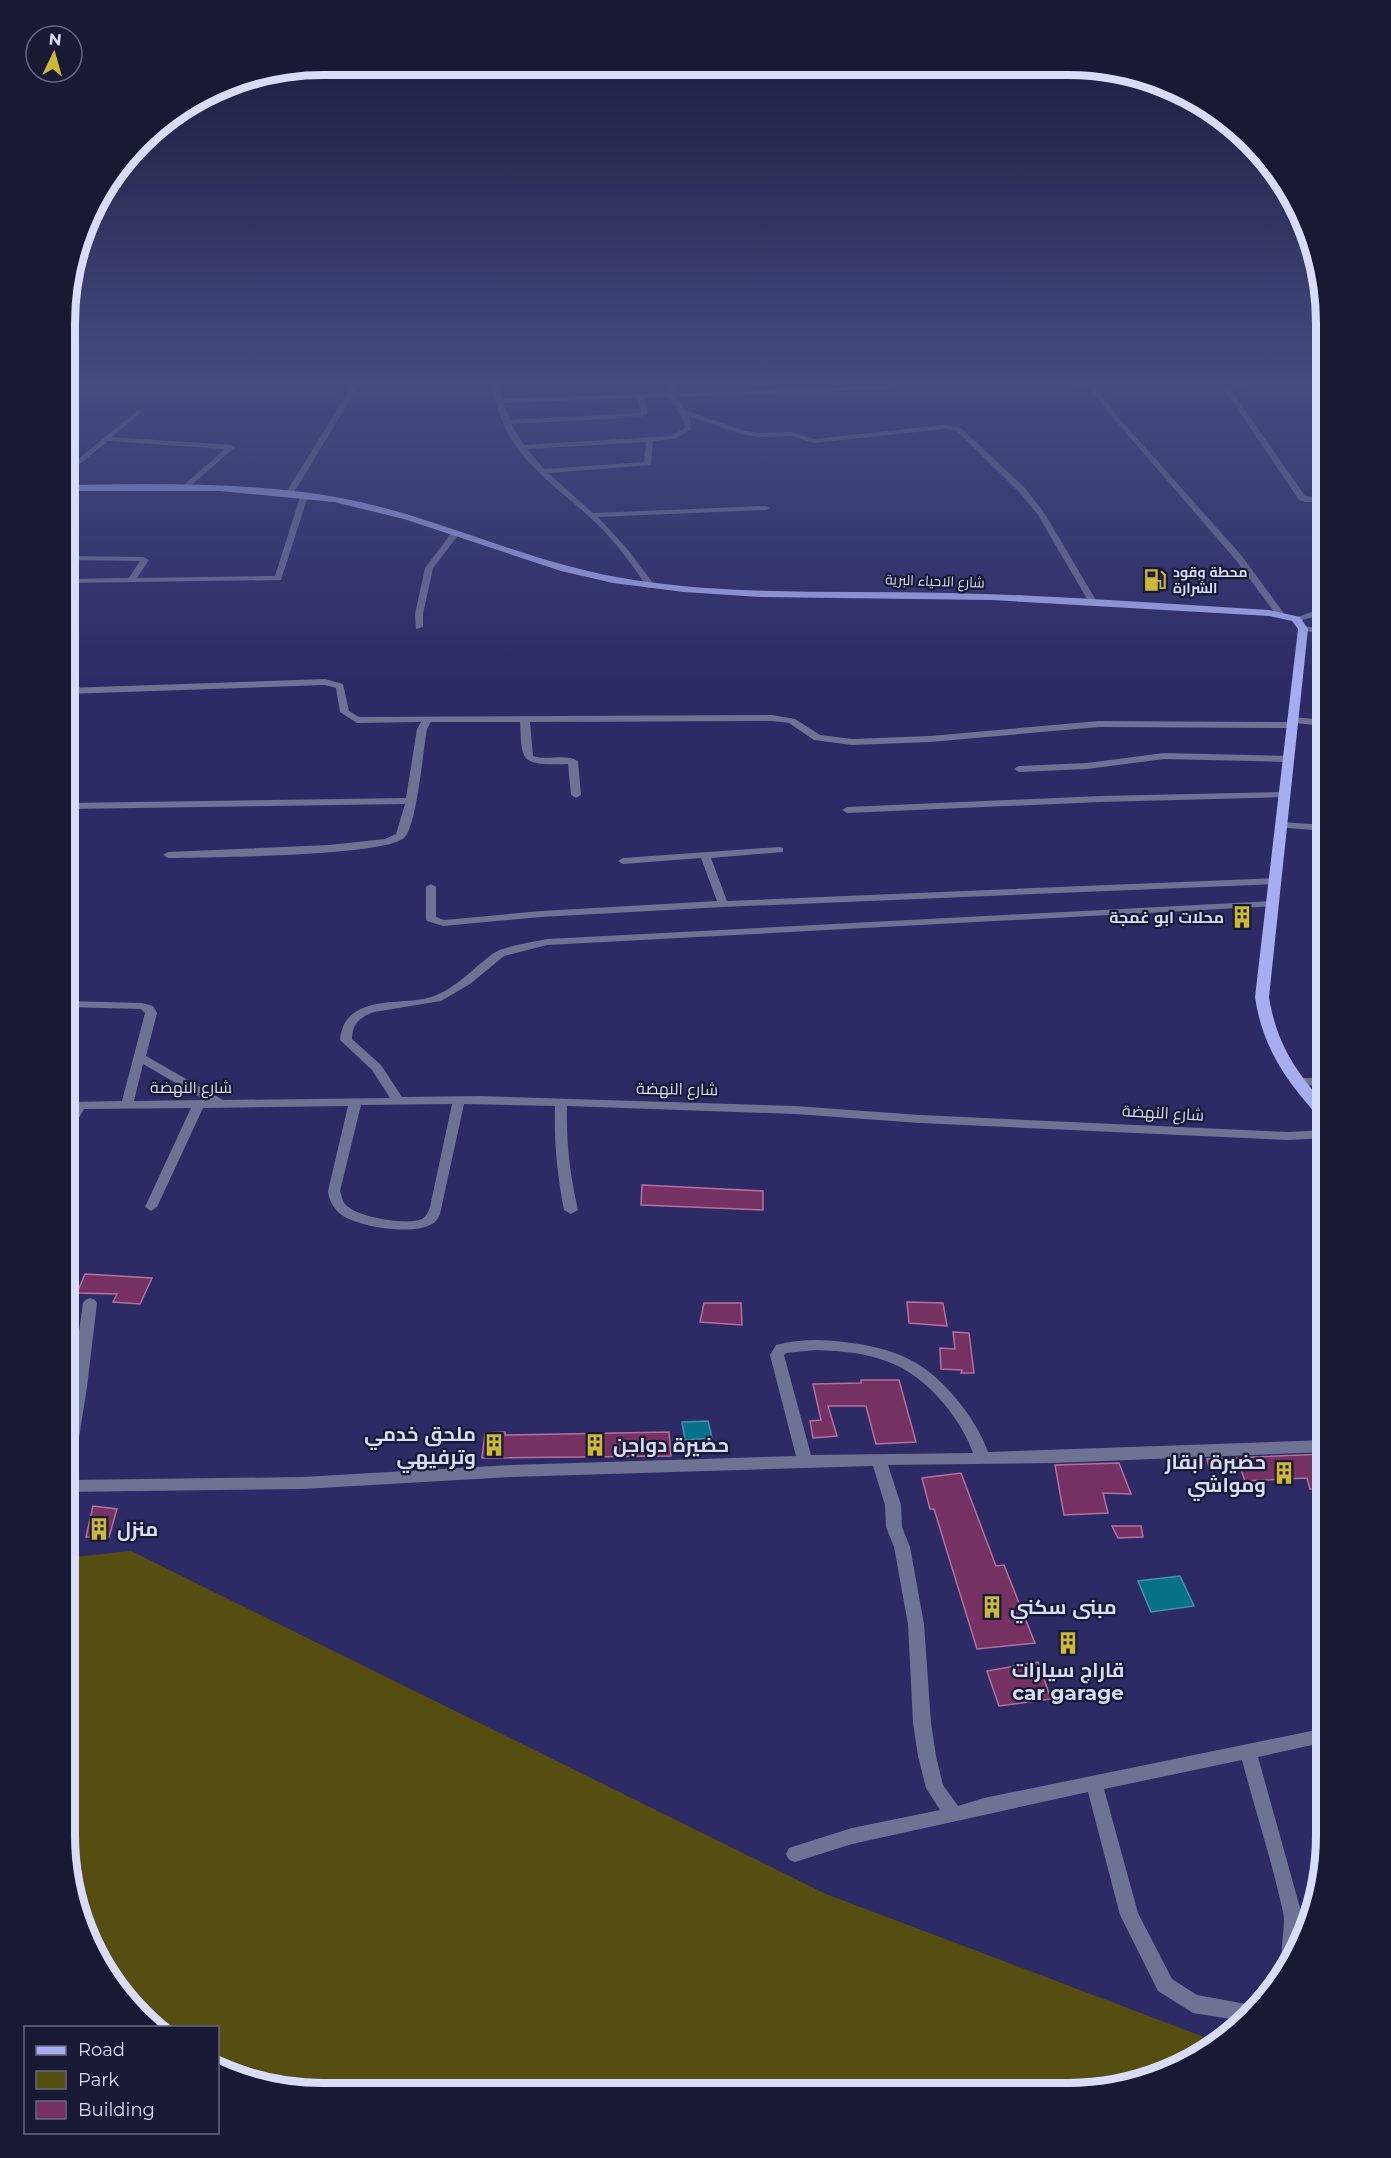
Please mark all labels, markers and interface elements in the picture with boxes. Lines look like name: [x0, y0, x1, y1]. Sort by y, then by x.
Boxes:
north arrow: [24, 24, 84, 84]
text: N: [48, 30, 63, 50]
place label: محطة وقود الشرارة: [1173, 563, 1247, 597]
fuel station icon: محطة وقود الشرارة: [1142, 567, 1168, 593]
street label: شارع الاحياء البرية: [885, 570, 985, 592]
building icon: محلات ابو غمجة: [1229, 904, 1255, 930]
place label: محلات ابو غمجة: [1109, 908, 1224, 927]
street label: شارع النهضة: [150, 1078, 232, 1099]
street label: شارع النهضة: [636, 1079, 718, 1101]
street label: شارع النهضة: [1121, 1101, 1204, 1127]
place label: ملحق خدمي وترفيهي: [364, 1422, 476, 1473]
building icon: ملحق خدمي وترفيهي: [481, 1432, 507, 1458]
building icon: حضيرة دواجن: [582, 1432, 608, 1458]
place label: حضيرة دواجن: [613, 1433, 729, 1457]
place label: حضيرة ابقار ومواشي: [1164, 1450, 1266, 1501]
building icon: حضيرة ابقار ومواشي: [1271, 1460, 1297, 1486]
building icon: منزل: [86, 1516, 112, 1542]
place label: منزل: [117, 1517, 158, 1541]
building icon: مبنى سكني: [979, 1594, 1005, 1620]
place label: مبنى سكني: [1010, 1595, 1117, 1624]
building icon: قاراج سيارات car garage: [1055, 1630, 1081, 1656]
place label: قاراج سيارات car garage: [1012, 1658, 1124, 1705]
legend: [24, 2026, 219, 2134]
text: Road: [78, 2039, 125, 2061]
text: Park: [78, 2069, 119, 2091]
text: Building: [78, 2099, 155, 2121]

